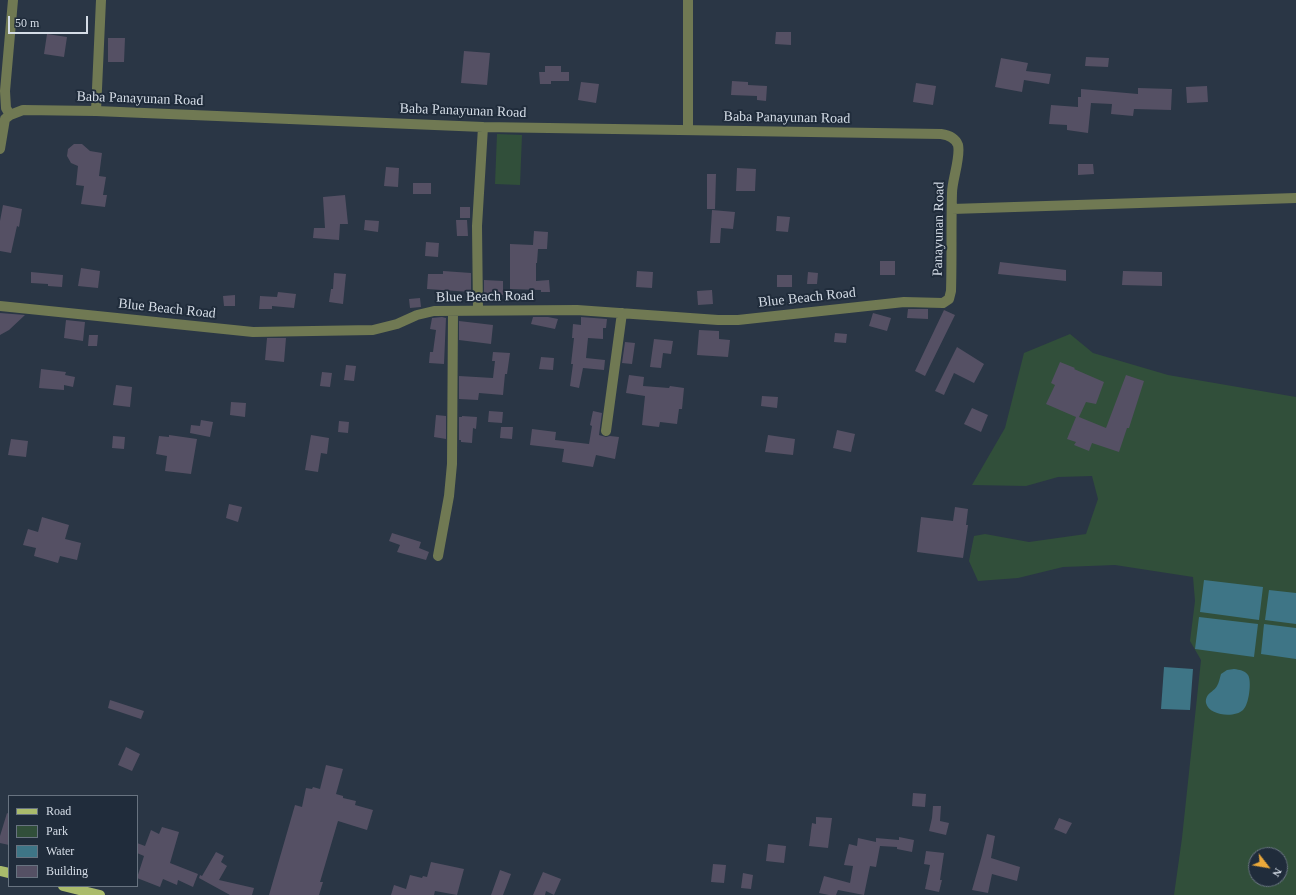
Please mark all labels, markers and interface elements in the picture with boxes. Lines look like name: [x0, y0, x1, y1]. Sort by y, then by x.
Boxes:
scale bar: [10, 8, 90, 34]
text: 50 m: [15, 16, 39, 30]
street label: Baba Panayunan Road: [76, 88, 204, 110]
street label: Baba Panayunan Road: [399, 100, 527, 122]
street label: Baba Panayunan Road: [723, 108, 851, 128]
street label: Panayunan Road: [930, 182, 948, 276]
street label: Blue Beach Road: [757, 285, 857, 311]
street label: Blue Beach Road: [436, 288, 534, 306]
street label: Blue Beach Road: [117, 296, 217, 322]
legend: [8, 795, 138, 887]
text: Road: [46, 804, 71, 818]
text: Park: [46, 824, 68, 838]
text: Water: [46, 844, 74, 858]
north arrow: [1248, 847, 1288, 887]
text: Building: [46, 864, 88, 878]
text: N: [1270, 866, 1285, 879]

